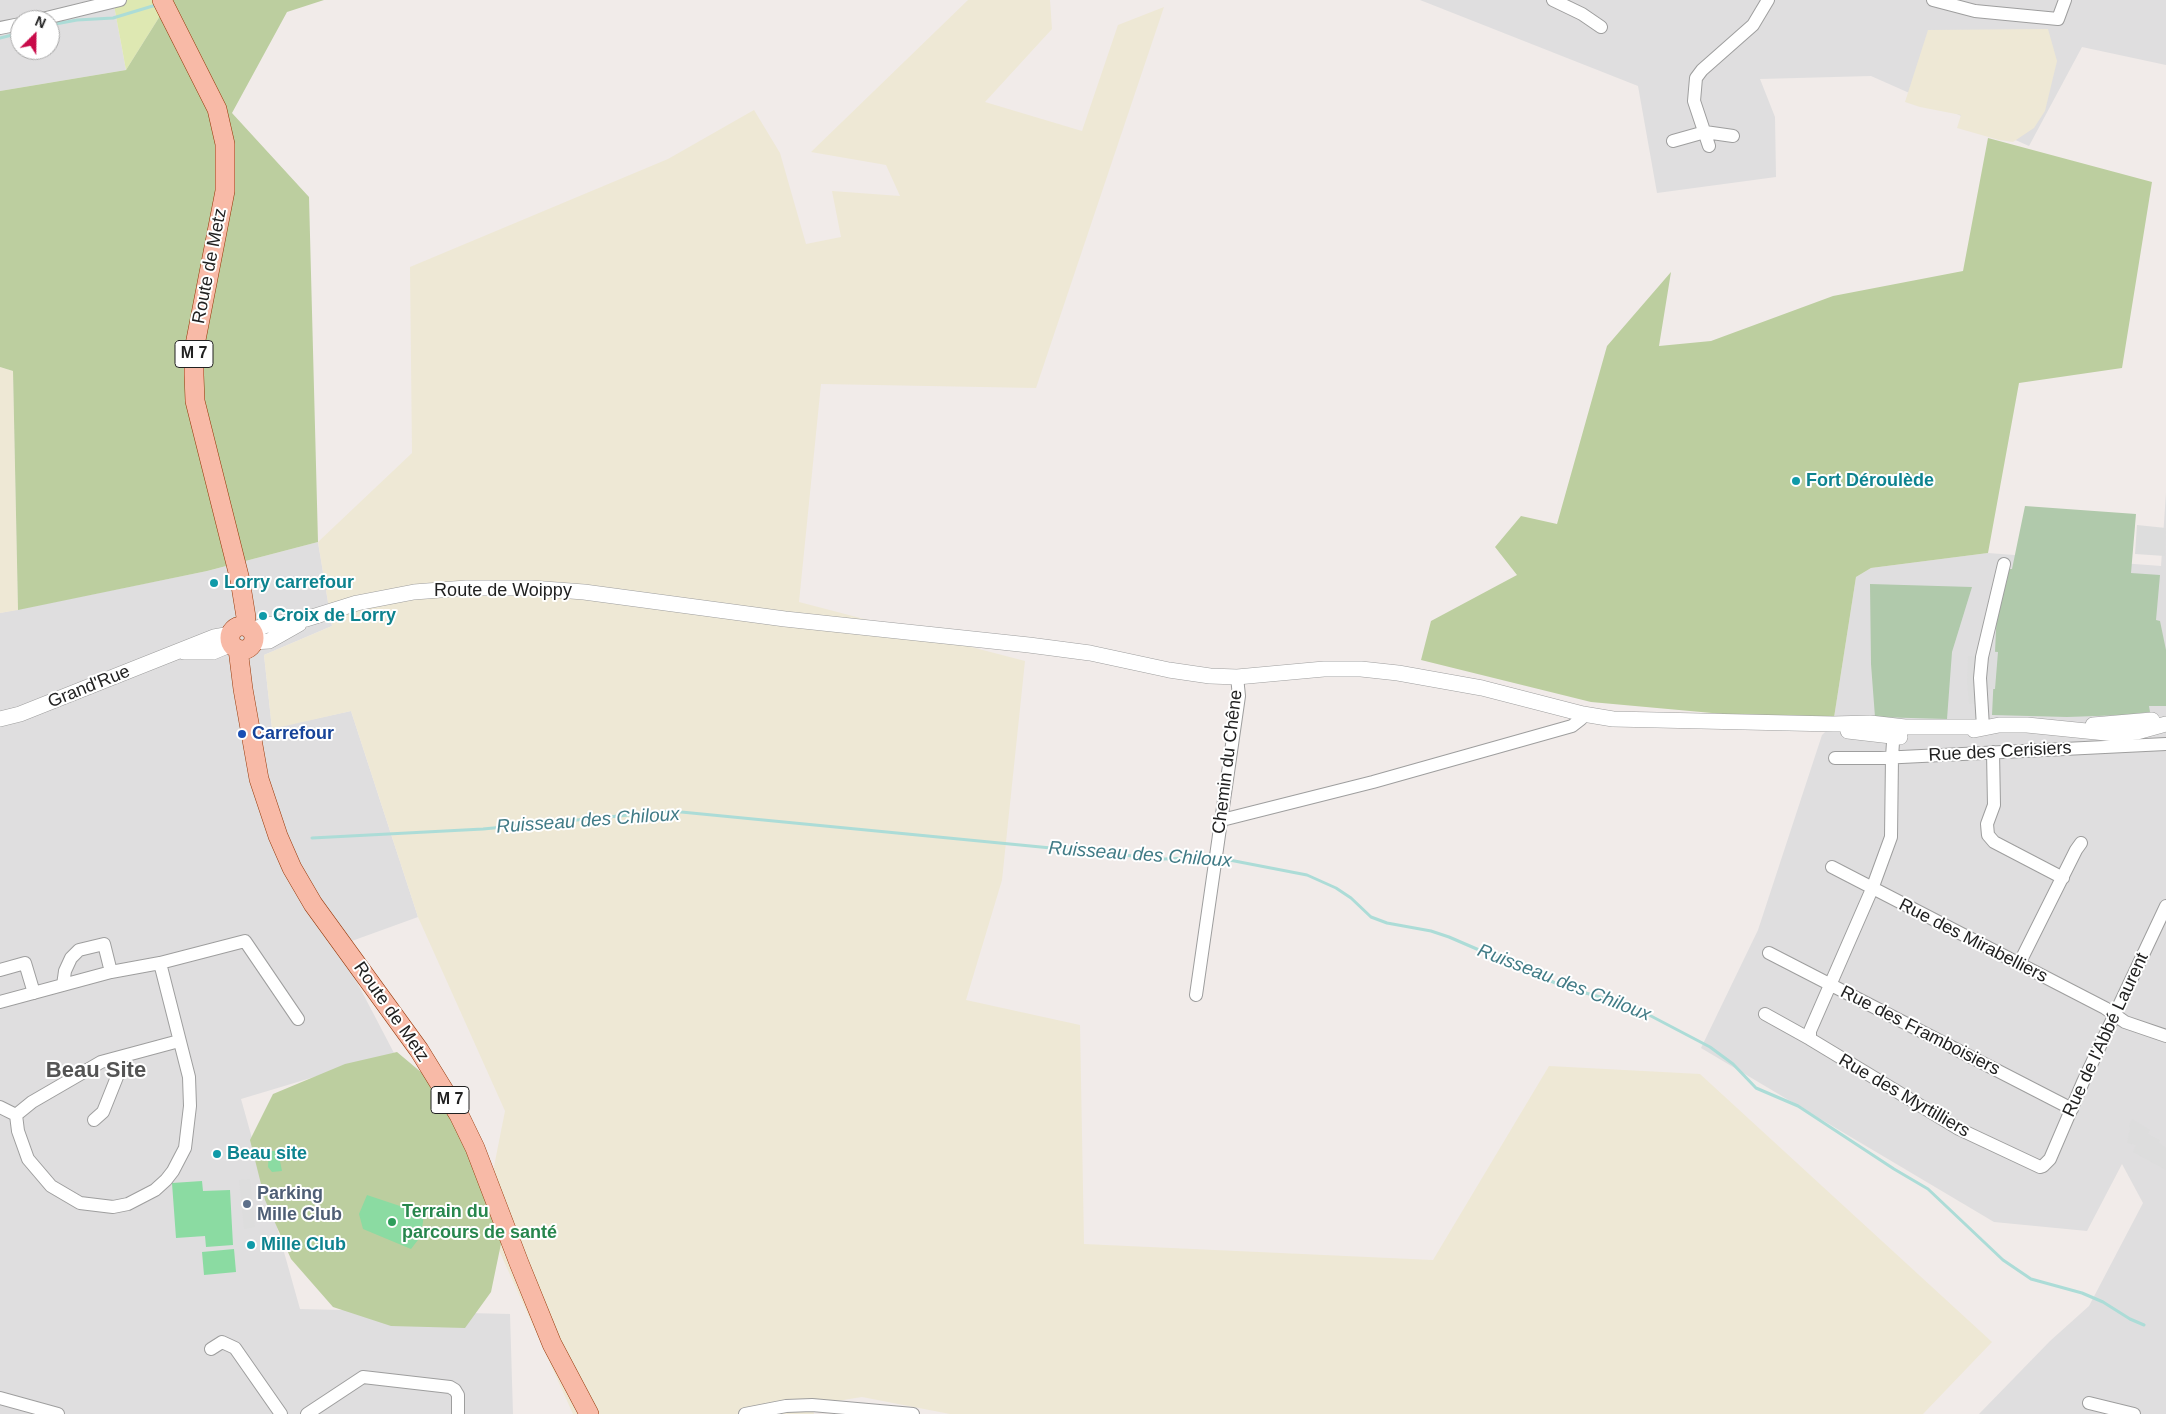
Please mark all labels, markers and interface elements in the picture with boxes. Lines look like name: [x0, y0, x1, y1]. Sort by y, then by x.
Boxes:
north arrow: [10, 10, 60, 60]
text: N: [33, 13, 48, 31]
street label: Route de Metz: [188, 206, 232, 326]
road number: M 7: [175, 340, 213, 368]
place label: Fort Déroulède: [1806, 470, 1934, 492]
marker: Fort Déroulède: [1790, 475, 1802, 487]
place label: Lorry carrefour: [224, 572, 354, 594]
marker: Lorry carrefour: [208, 577, 220, 589]
street label: Route de Woippy: [434, 580, 572, 602]
place label: Croix de Lorry: [273, 605, 396, 627]
marker: Croix de Lorry: [257, 610, 269, 622]
street label: Grand'Rue: [45, 661, 133, 713]
street label: Chemin du Chêne: [1208, 689, 1248, 835]
place label: Carrefour: [252, 723, 334, 745]
marker: Carrefour: [236, 728, 248, 740]
street label: Rue des Cerisiers: [1928, 737, 2072, 767]
water label: Ruisseau des Chiloux: [496, 803, 680, 839]
water label: Ruisseau des Chiloux: [1048, 837, 1232, 873]
street label: Rue des Mirabelliers: [1895, 894, 2051, 988]
water label: Ruisseau des Chiloux: [1474, 939, 1654, 1027]
street label: Rue de l'Abbé Laurent: [2058, 950, 2154, 1120]
street label: Route de Metz: [349, 958, 433, 1066]
street label: Rue des Framboisiers: [1837, 981, 2003, 1081]
street label: Rue des Myrtilliers: [1834, 1050, 1974, 1142]
district label: Beau Site: [46, 1058, 146, 1084]
road number: M 7: [431, 1086, 469, 1114]
place label: Beau site: [227, 1143, 307, 1165]
marker: Beau site: [211, 1148, 223, 1160]
place label: Parking Mille Club: [257, 1183, 342, 1226]
marker: Parking Mille Club: [241, 1198, 253, 1210]
place label: Terrain du parcours de santé: [402, 1201, 557, 1244]
marker: Terrain du parcours de santé: [386, 1216, 398, 1228]
place label: Mille Club: [261, 1234, 346, 1256]
marker: Mille Club: [245, 1239, 257, 1251]

